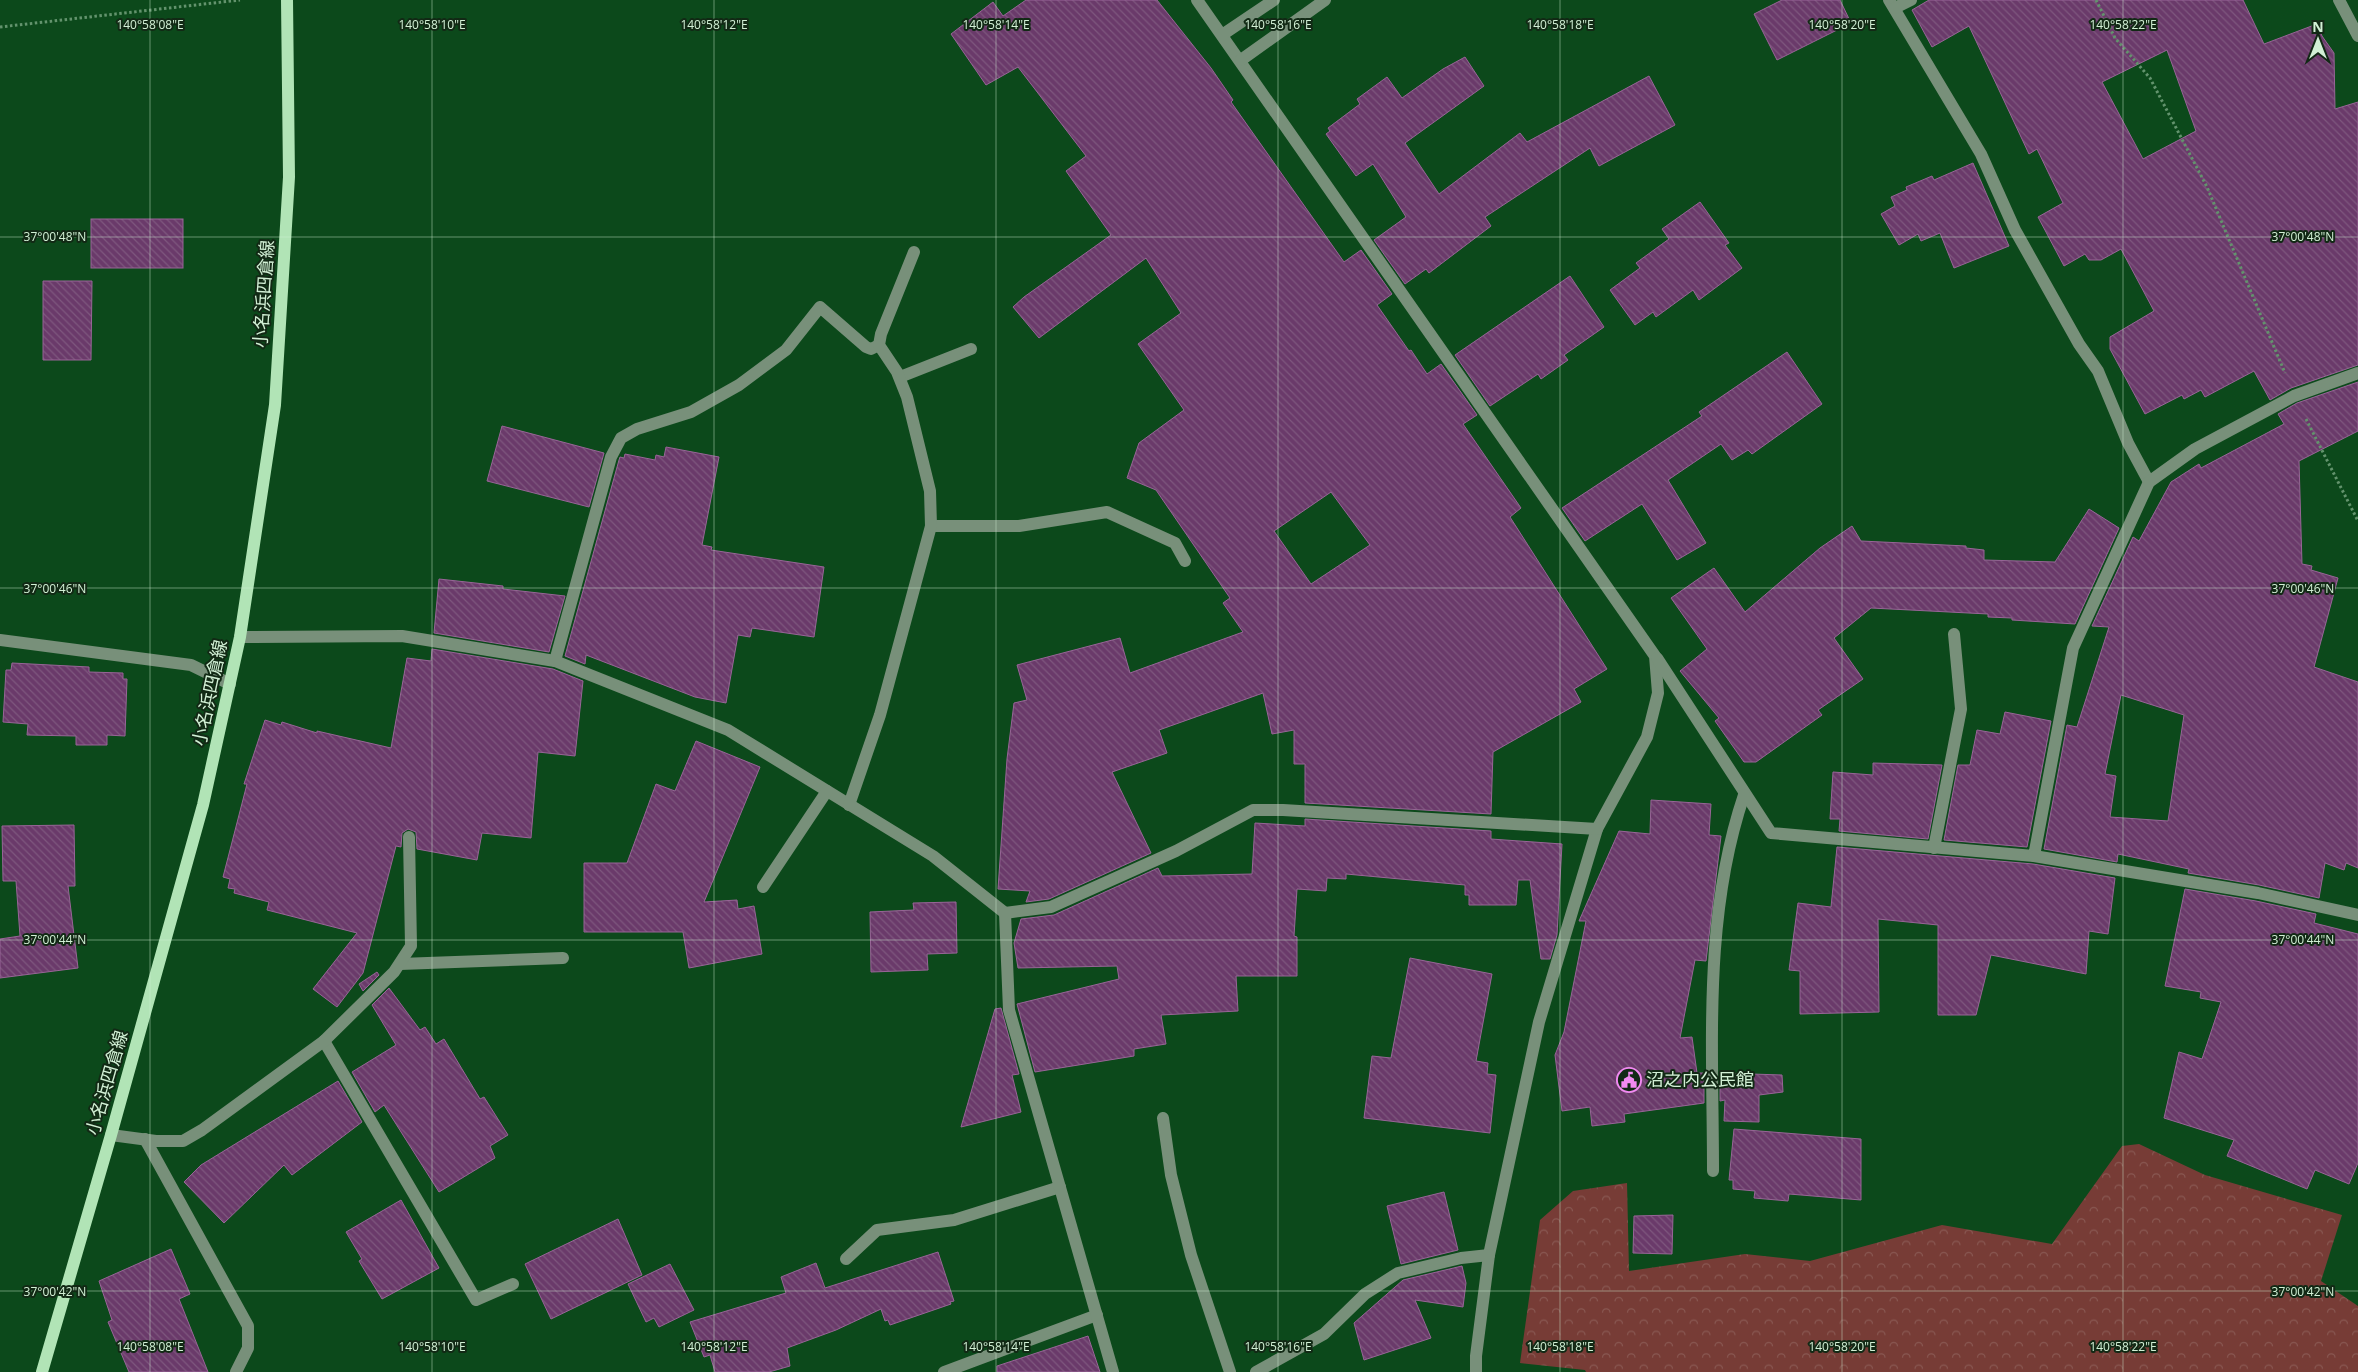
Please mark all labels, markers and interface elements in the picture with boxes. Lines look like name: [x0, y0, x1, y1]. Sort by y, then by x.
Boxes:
north arrow: [2293, 15, 2343, 65]
text: 140°58'08"E: [116, 16, 184, 33]
text: 140°58'10"E: [398, 16, 466, 33]
text: 140°58'12"E: [680, 16, 748, 33]
text: 140°58'14"E: [962, 16, 1030, 33]
text: 140°58'16"E: [1244, 16, 1312, 33]
text: 140°58'18"E: [1526, 16, 1594, 33]
text: 140°58'20"E: [1808, 16, 1876, 33]
text: 140°58'22"E: [2089, 16, 2157, 33]
text: N: [2312, 17, 2324, 36]
text: 37°00'48"N: [24, 228, 86, 245]
text: 37°00'48"N: [2272, 228, 2334, 245]
street label: 小名浜四倉線: [247, 239, 279, 349]
text: 37°00'46"N: [24, 580, 86, 597]
text: 37°00'46"N: [2272, 580, 2334, 597]
street label: 小名浜四倉線: [186, 637, 232, 748]
text: 37°00'44"N: [24, 931, 86, 948]
text: 37°00'44"N: [2272, 931, 2334, 948]
street label: 小名浜四倉線: [80, 1028, 132, 1138]
public building icon: 沼之内公民館: [1616, 1067, 1642, 1093]
place label: 沼之内公民館: [1646, 1067, 1754, 1091]
text: 37°00'42"N: [24, 1283, 86, 1300]
text: 37°00'42"N: [2272, 1283, 2334, 1300]
text: 140°58'08"E: [116, 1338, 184, 1355]
text: 140°58'10"E: [398, 1338, 466, 1355]
text: 140°58'12"E: [680, 1338, 748, 1355]
text: 140°58'14"E: [962, 1338, 1030, 1355]
text: 140°58'16"E: [1244, 1338, 1312, 1355]
text: 140°58'18"E: [1526, 1338, 1594, 1355]
text: 140°58'20"E: [1808, 1338, 1876, 1355]
text: 140°58'22"E: [2089, 1338, 2157, 1355]

